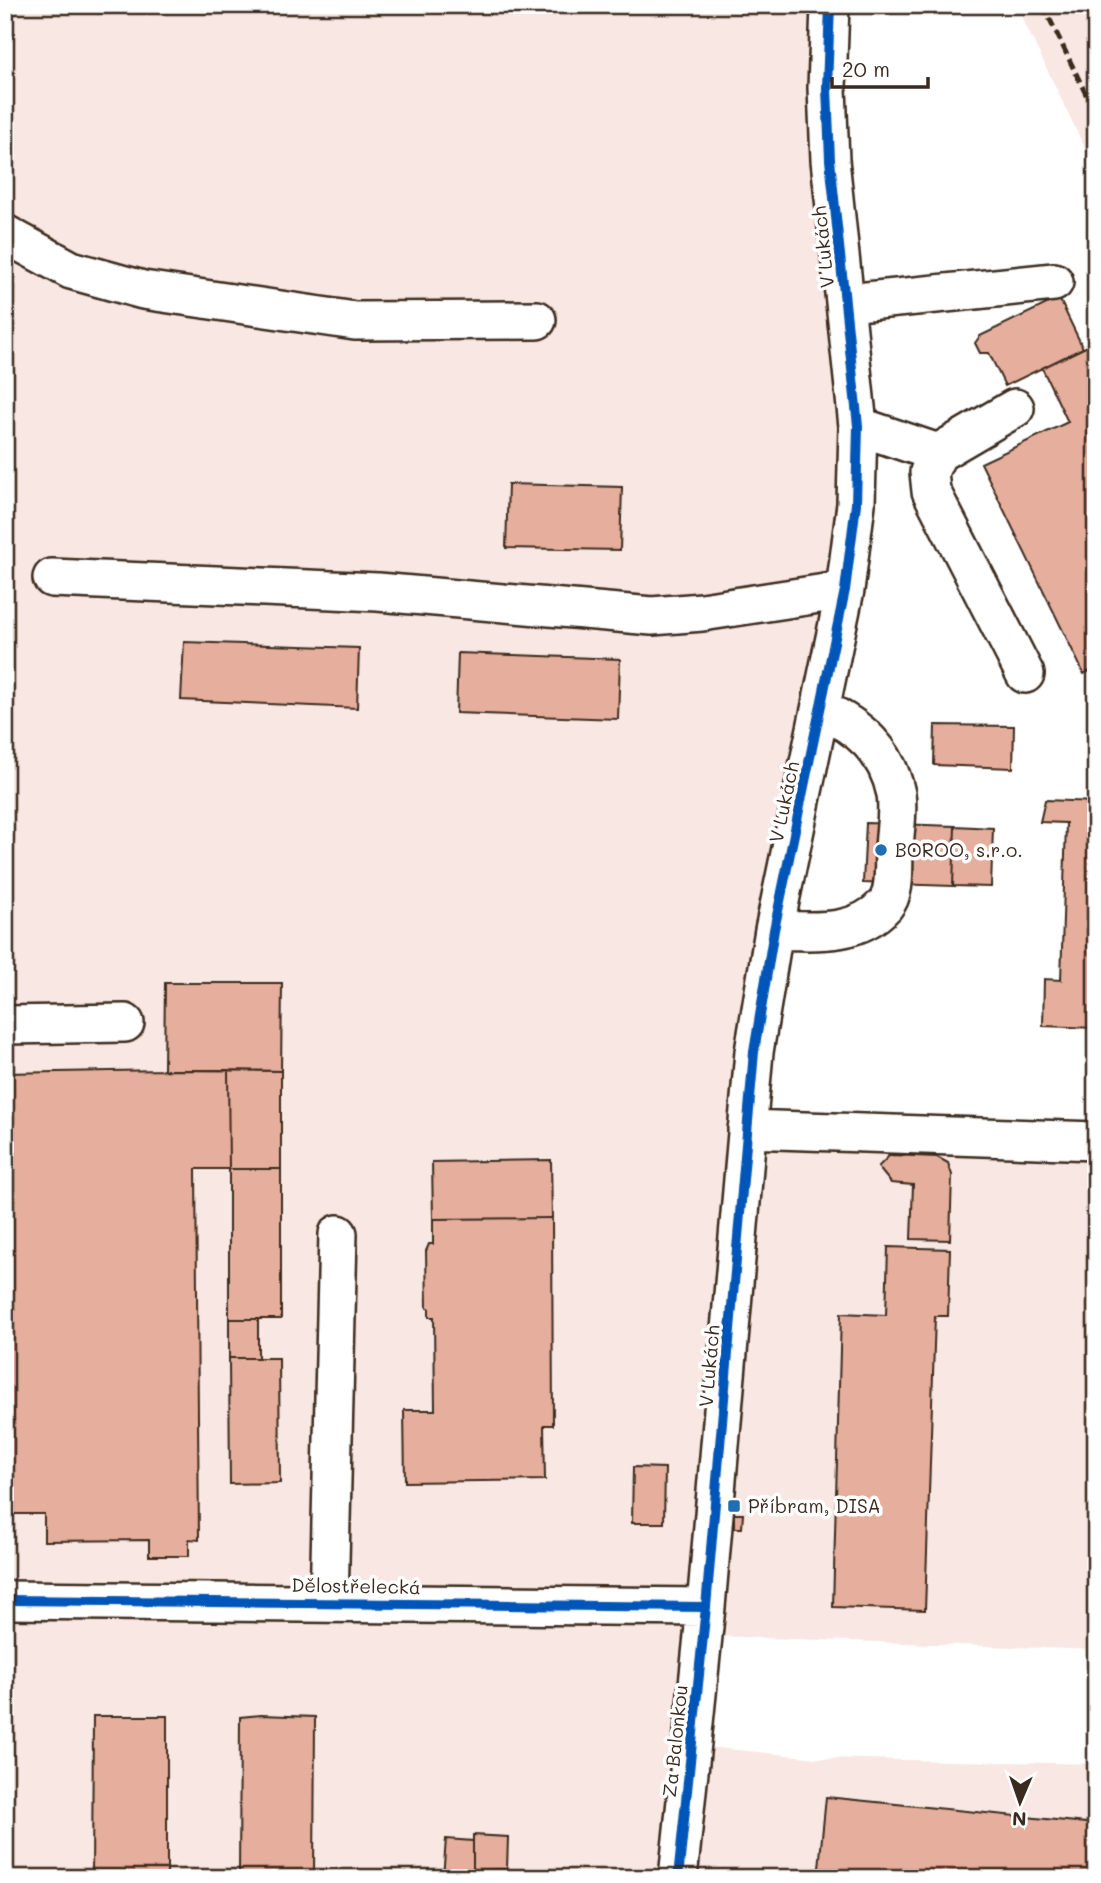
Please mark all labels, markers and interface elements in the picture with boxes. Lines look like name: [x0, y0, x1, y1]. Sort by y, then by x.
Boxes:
scale bar: [832, 46, 928, 90]
text: 20 m: [842, 55, 890, 82]
street label: V Lukách: [806, 205, 839, 289]
street label: V Lukách: [763, 759, 804, 845]
place label: BOROO, s.r.o.: [895, 837, 1023, 862]
marker: BOROO, s.r.o.: [873, 842, 889, 858]
street label: V Lukách: [692, 1324, 725, 1408]
place label: Příbram, DISA: [748, 1493, 881, 1518]
marker: Příbram, DISA: [726, 1498, 742, 1514]
street label: Dělostřelecká: [291, 1572, 421, 1599]
street label: Za Balonkou: [656, 1684, 693, 1798]
north arrow: [986, 1768, 1056, 1838]
text: N: [1012, 1807, 1027, 1832]

